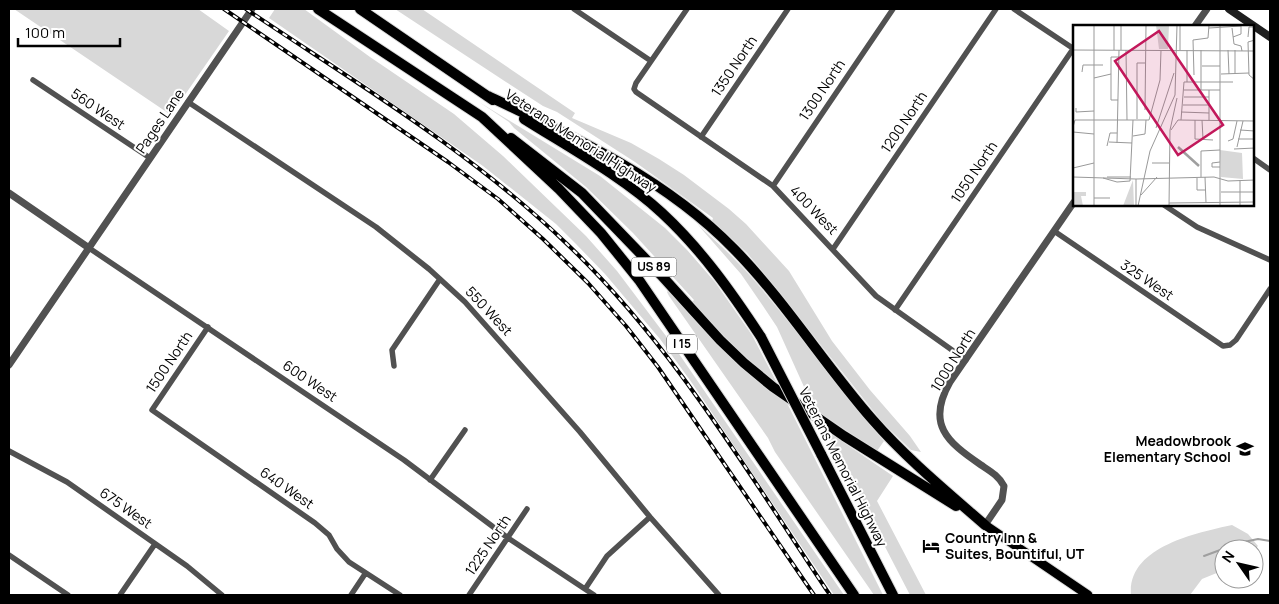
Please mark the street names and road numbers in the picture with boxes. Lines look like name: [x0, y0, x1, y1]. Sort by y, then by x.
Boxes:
street label: 1350 North: [706, 32, 761, 100]
street label: 1300 North: [794, 55, 849, 124]
street label: 560 West: [67, 84, 129, 134]
street label: Veterans Memorial Highway: [502, 84, 661, 197]
street label: Pages Lane: [131, 85, 188, 157]
street label: 1200 North: [876, 87, 931, 156]
street label: 1050 North: [946, 137, 1001, 206]
street label: 400 West: [786, 181, 843, 239]
street label: 325 West: [1117, 255, 1178, 304]
road number: US 89: [632, 258, 676, 276]
street label: 550 West: [462, 282, 517, 340]
street label: 1000 North: [926, 325, 979, 395]
street label: 1500 North: [141, 327, 196, 396]
road number: I 15: [667, 334, 697, 354]
street label: 600 West: [279, 355, 342, 406]
street label: Veterans Memorial Highway: [795, 384, 892, 550]
street label: 640 West: [257, 462, 318, 513]
street label: 675 West: [96, 483, 157, 533]
street label: 1225 North: [460, 511, 515, 579]

